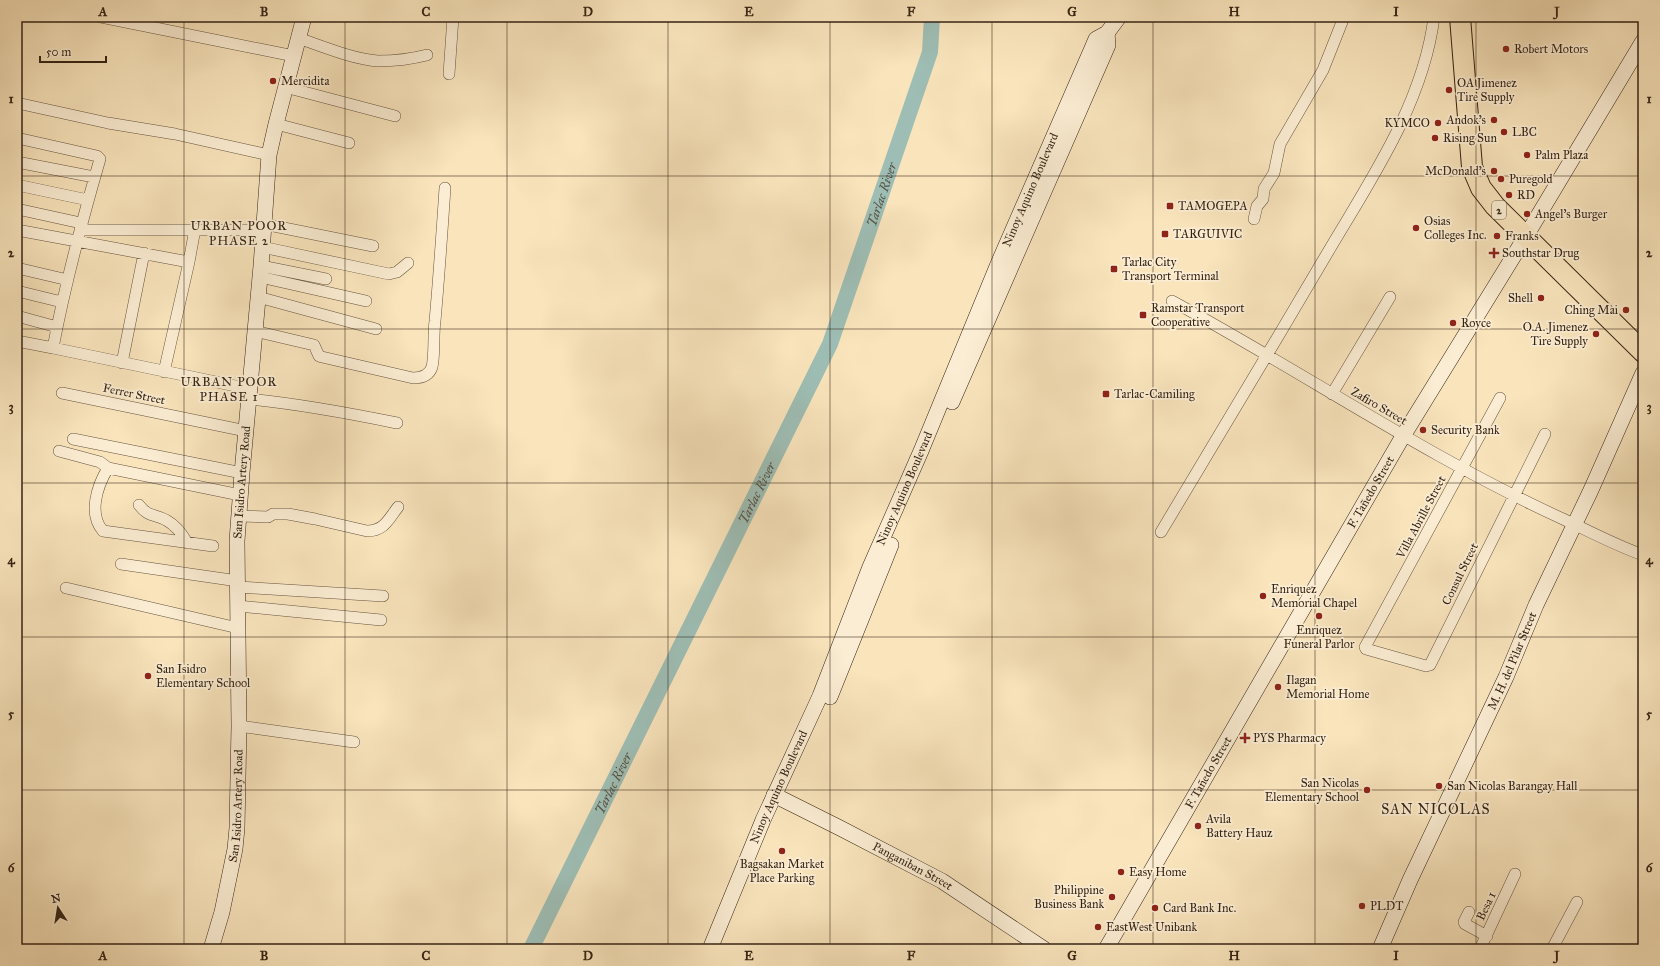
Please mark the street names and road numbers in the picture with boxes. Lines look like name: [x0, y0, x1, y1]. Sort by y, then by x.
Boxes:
street label: Ninoy Aquino Boulevard: [999, 131, 1061, 249]
road number: 2: [1492, 201, 1506, 219]
street label: Ferrer Street: [102, 381, 167, 408]
street label: Zafiro Street: [1348, 384, 1410, 428]
street label: San Isidro Artery Road: [230, 425, 253, 539]
street label: Ninoy Aquino Boulevard: [873, 429, 935, 548]
street label: F. Tañedo Street: [1344, 453, 1397, 531]
street label: Villa Abrille Street: [1393, 473, 1449, 561]
street label: Consul Street: [1439, 540, 1481, 607]
street label: M. H. del Pilar Street: [1485, 609, 1540, 712]
street label: Ninoy Aquino Boulevard: [747, 728, 810, 846]
street label: F. Tañedo Street: [1182, 733, 1235, 811]
street label: San Isidro Artery Road: [225, 749, 246, 864]
street label: Panganiban Street: [870, 839, 956, 894]
street label: Besa 1: [1473, 889, 1499, 922]

